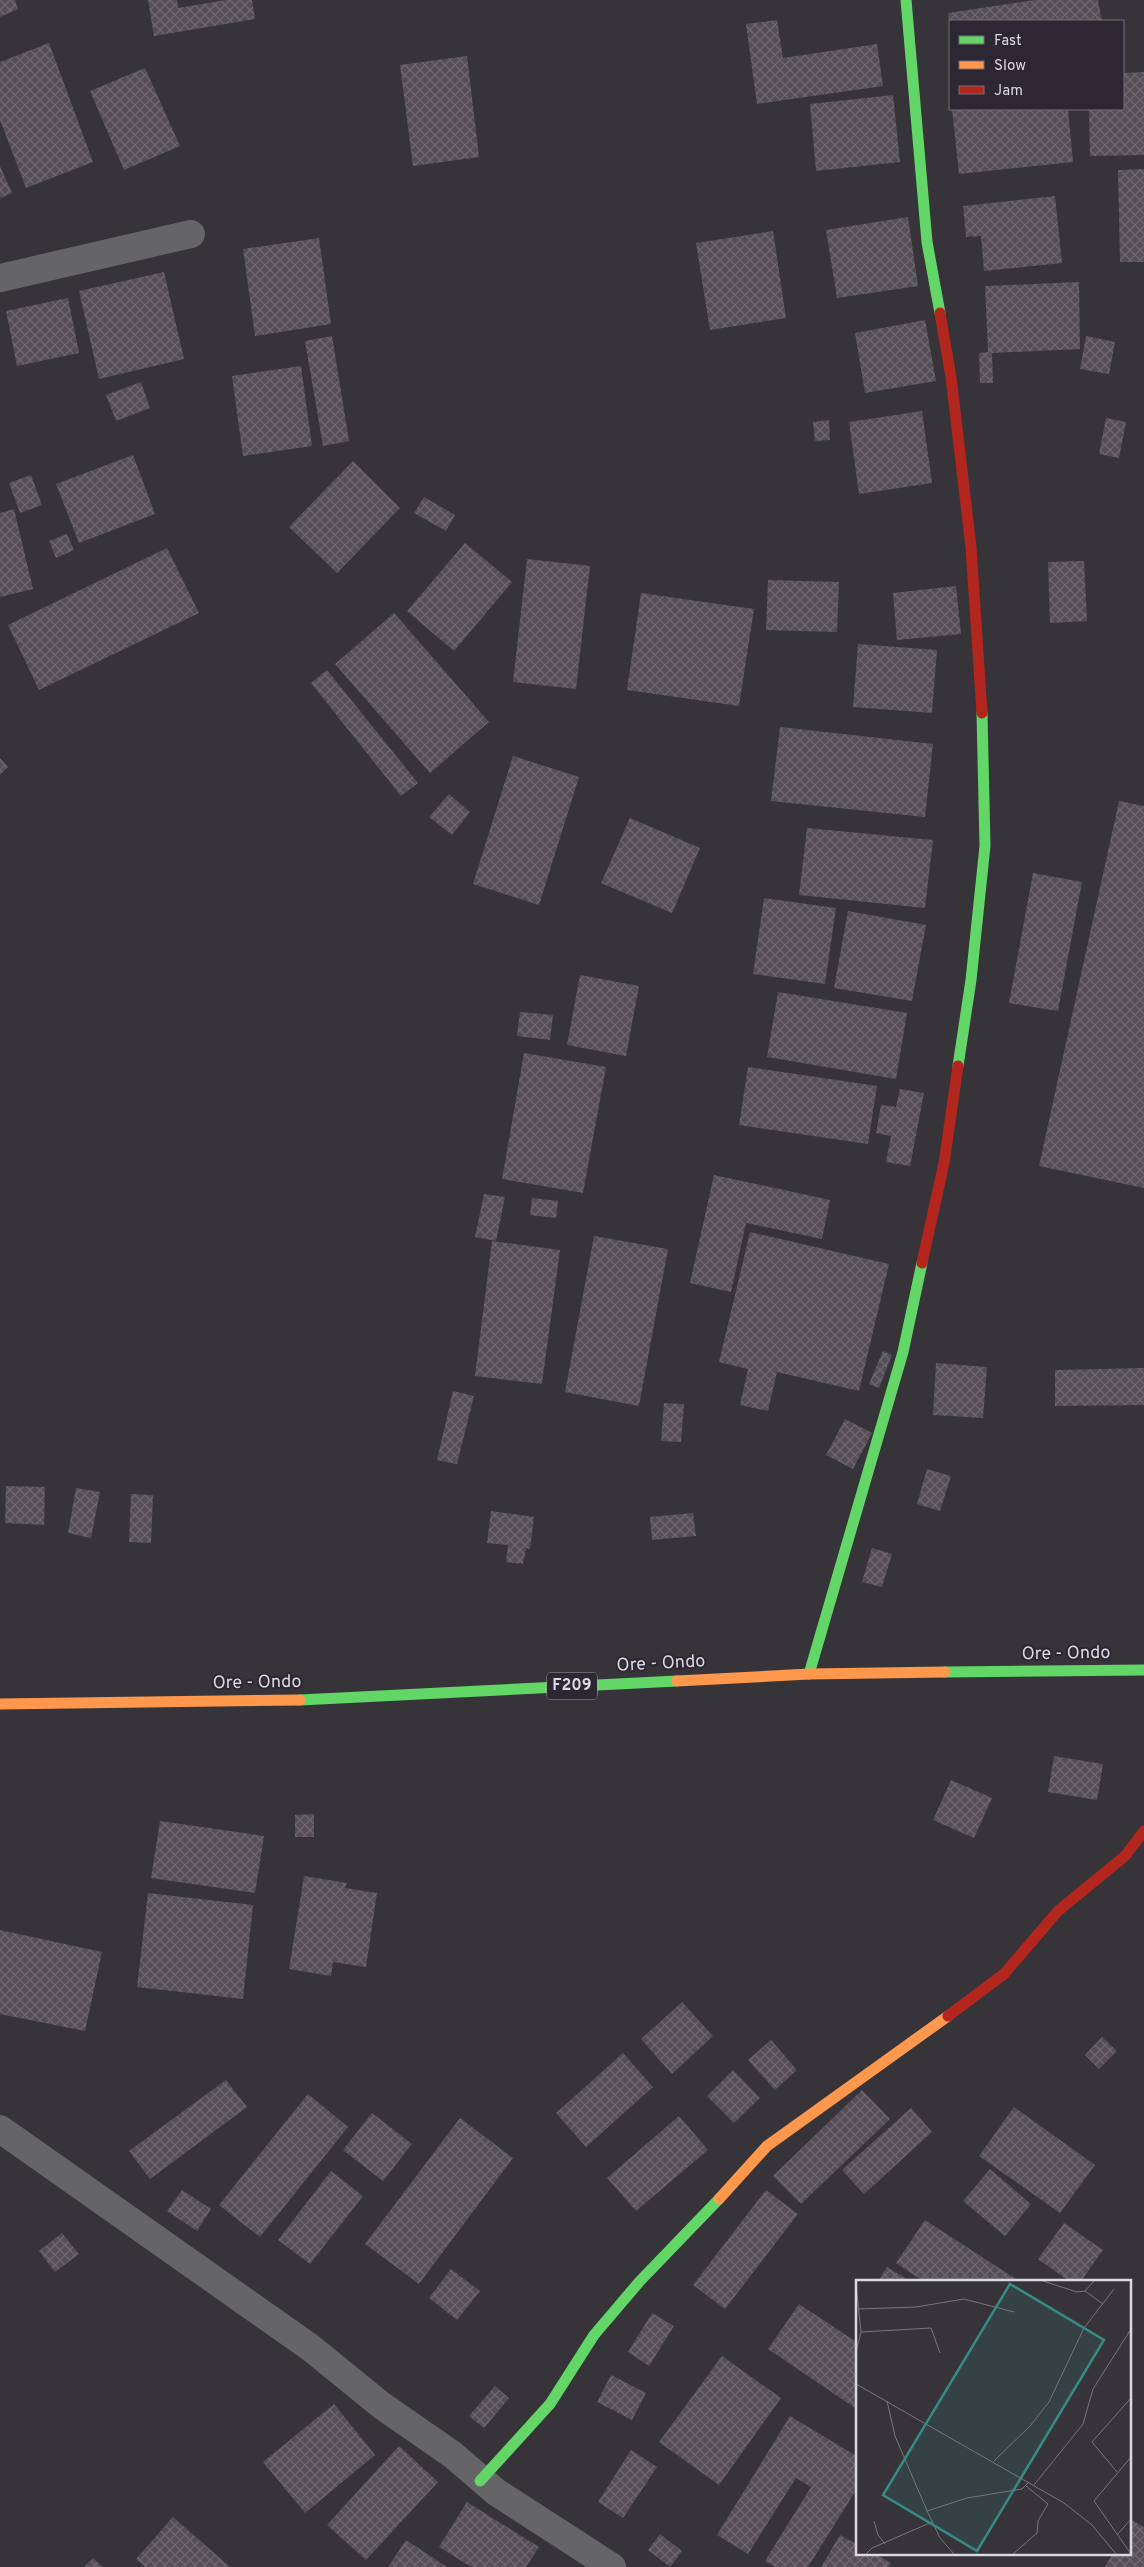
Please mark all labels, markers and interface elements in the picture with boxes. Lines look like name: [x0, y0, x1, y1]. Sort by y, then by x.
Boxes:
legend: [949, 20, 1124, 110]
text: Fast: [994, 32, 1022, 51]
text: Slow: [994, 57, 1026, 76]
text: Jam: [994, 82, 1023, 101]
street label: Ore - Ondo: [1021, 1642, 1111, 1666]
street label: Ore - Ondo: [616, 1650, 706, 1678]
street label: Ore - Ondo: [212, 1671, 302, 1695]
road number: F209: [547, 1672, 597, 1700]
inset map: [856, 2280, 1132, 2554]

